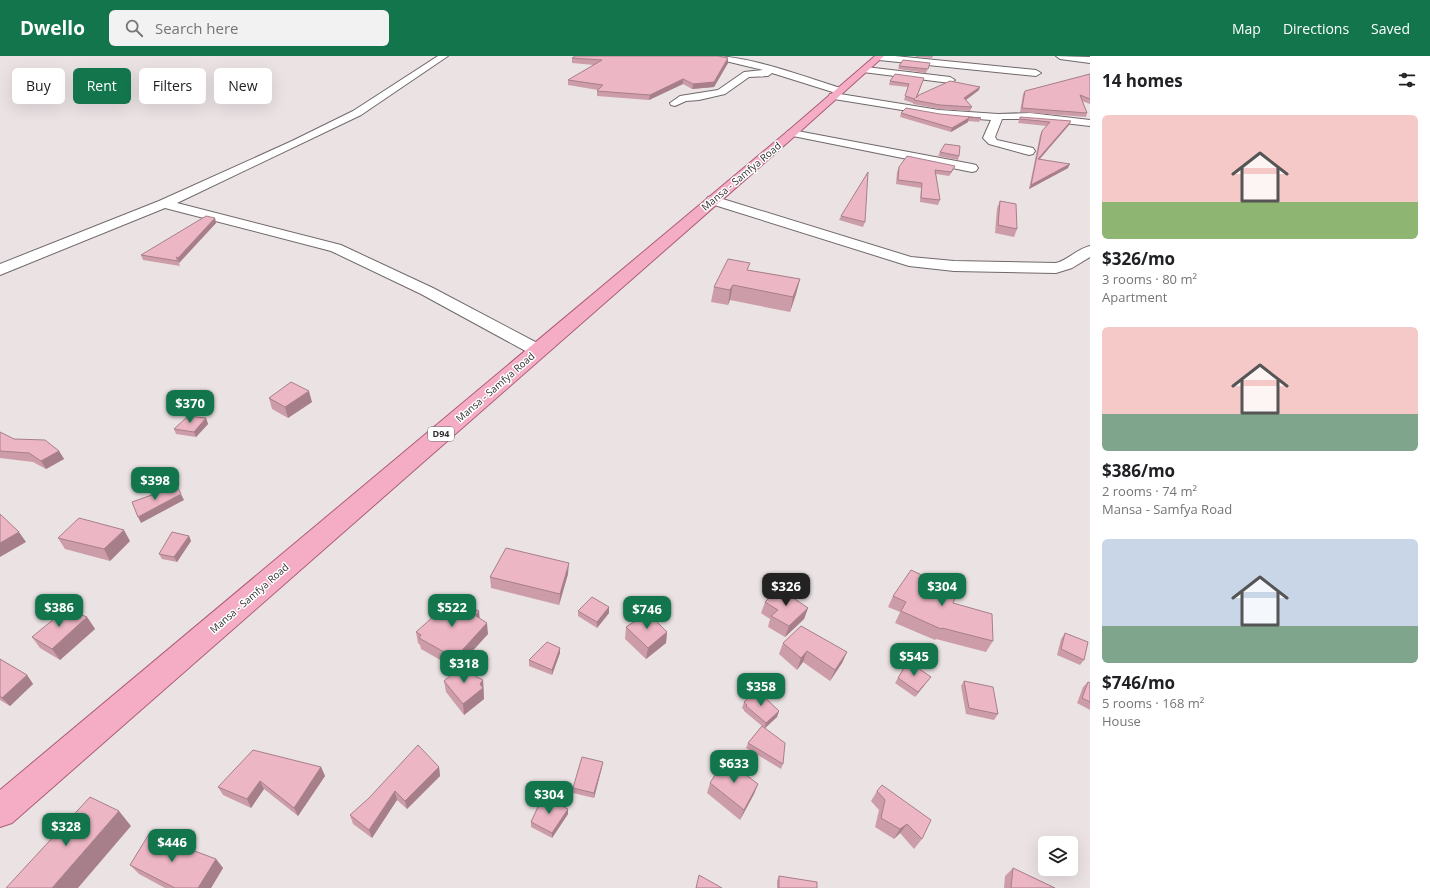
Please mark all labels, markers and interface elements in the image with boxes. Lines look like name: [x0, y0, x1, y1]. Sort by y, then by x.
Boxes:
search box: [109, 10, 389, 46]
text: Dwello: [20, 15, 85, 41]
icon: search: [123, 17, 145, 39]
text: Search here: [155, 18, 239, 38]
text: Map: [1232, 19, 1261, 38]
text: Directions: [1283, 19, 1349, 38]
text: Saved: [1371, 19, 1410, 38]
chip: Buy: [12, 68, 65, 104]
chip: Rent: [73, 68, 131, 104]
chip: Filters: [139, 68, 206, 104]
chip: New: [214, 68, 272, 104]
text: 14 homes: [1102, 69, 1183, 92]
icon: filters: [1396, 69, 1418, 91]
street label: Mansa - Samfya Road: [698, 138, 784, 214]
icon: home: [1224, 141, 1296, 213]
text: $326/mo: [1102, 247, 1175, 270]
text: 3 rooms · 80 m²: [1102, 270, 1197, 288]
text: Apartment: [1102, 288, 1167, 306]
street label: Mansa - Samfya Road: [453, 349, 537, 425]
icon: home: [1224, 353, 1296, 425]
pin: $370: [166, 390, 214, 424]
text: $370: [175, 394, 205, 412]
road number: D94: [428, 427, 454, 441]
text: $386/mo: [1102, 459, 1175, 482]
pin: $398: [131, 467, 179, 501]
text: $398: [140, 471, 170, 489]
text: 2 rooms · 74 m²: [1102, 482, 1197, 500]
text: Mansa - Samfya Road: [1102, 500, 1232, 518]
street label: Mansa - Samfya Road: [207, 560, 291, 636]
icon: home: [1224, 565, 1296, 637]
pin: $326: [762, 573, 810, 607]
pin: $304: [918, 573, 966, 607]
text: $326: [771, 577, 801, 595]
text: $304: [927, 577, 957, 595]
pin: $386: [35, 594, 83, 628]
pin: $522: [428, 594, 476, 628]
pin: $746: [623, 596, 671, 630]
text: $386: [44, 598, 74, 616]
text: $522: [437, 598, 467, 616]
text: $746: [632, 600, 662, 618]
pin: $545: [890, 643, 938, 677]
text: $545: [899, 647, 929, 665]
pin: $318: [440, 650, 488, 684]
text: $318: [449, 654, 479, 672]
text: $746/mo: [1102, 671, 1175, 694]
pin: $358: [737, 673, 785, 707]
text: $358: [746, 677, 776, 695]
text: 5 rooms · 168 m²: [1102, 694, 1204, 712]
text: House: [1102, 712, 1141, 730]
pin: $633: [710, 750, 758, 784]
text: $633: [719, 754, 749, 772]
pin: $304: [525, 781, 573, 815]
text: $304: [534, 785, 564, 803]
pin: $328: [42, 813, 90, 847]
text: $328: [51, 817, 81, 835]
pin: $446: [148, 829, 196, 863]
text: $446: [157, 833, 187, 851]
map controls: [1038, 836, 1078, 876]
button: layers: [1038, 836, 1078, 876]

